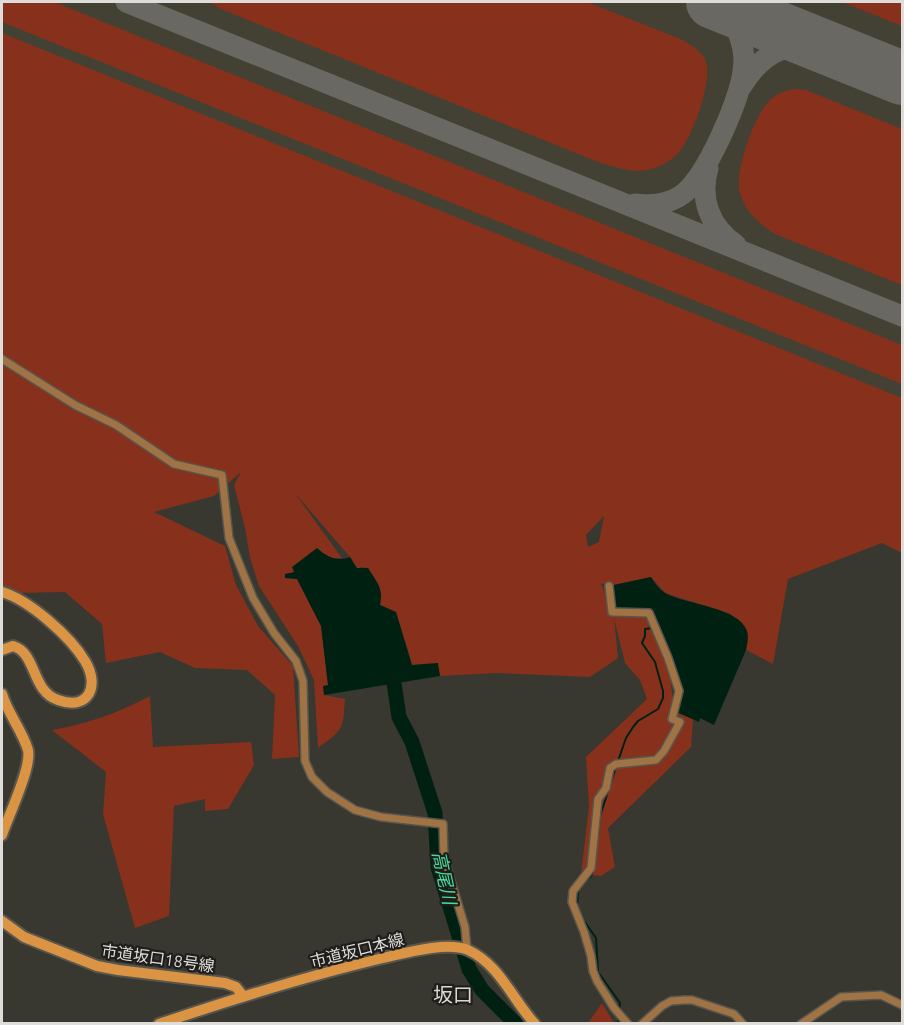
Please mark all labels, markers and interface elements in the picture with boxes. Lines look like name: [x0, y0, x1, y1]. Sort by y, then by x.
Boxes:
water label: 高尾川: [430, 849, 461, 908]
street label: 市道坂口本線: [308, 930, 406, 970]
street label: 市道坂口18号線: [100, 941, 216, 975]
district label: 坂口: [433, 983, 473, 1006]

